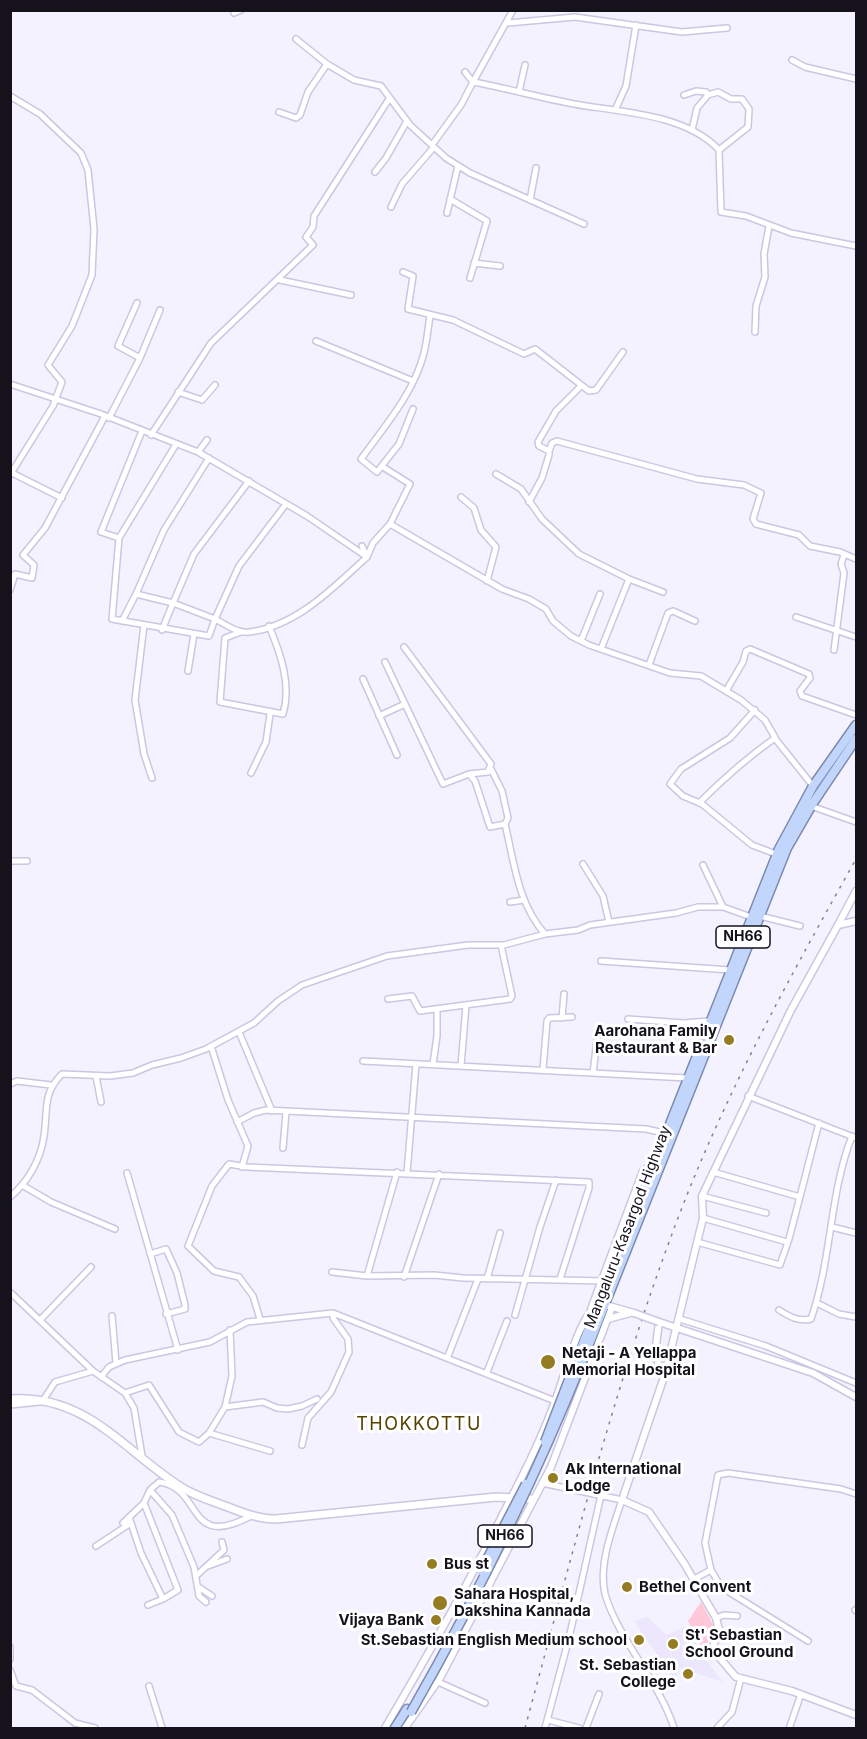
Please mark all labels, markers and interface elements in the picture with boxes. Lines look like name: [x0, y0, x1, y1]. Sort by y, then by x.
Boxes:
road number: NH66: [716, 926, 770, 948]
place label: Aarohana Family Restaurant & Bar: [594, 1022, 717, 1057]
marker: Aarohana Family Restaurant & Bar: [722, 1033, 736, 1047]
street label: Mangaluru-Kasargod Highway: [581, 1123, 675, 1331]
place label: Netaji - A Yellappa Memorial Hospital: [562, 1344, 697, 1379]
marker: Netaji - A Yellappa Memorial Hospital: [539, 1353, 557, 1371]
district label: THOKKOTTU: [356, 1414, 482, 1436]
place label: Ak International Lodge: [565, 1460, 681, 1495]
marker: Ak International Lodge: [546, 1471, 560, 1485]
road number: NH66: [478, 1525, 532, 1547]
place label: Bus st: [444, 1555, 489, 1573]
marker: Bus st: [425, 1557, 439, 1571]
place label: Bethel Convent: [639, 1578, 751, 1596]
marker: Bethel Convent: [620, 1580, 634, 1594]
place label: Sahara Hospital, Dakshina Kannada: [454, 1585, 591, 1620]
marker: Sahara Hospital, Dakshina Kannada: [431, 1594, 449, 1612]
place label: Vijaya Bank: [338, 1611, 424, 1629]
marker: Vijaya Bank: [429, 1613, 443, 1627]
place label: St' Sebastian School Ground: [685, 1626, 793, 1661]
place label: St.Sebastian English Medium school: [361, 1631, 627, 1649]
marker: St.Sebastian English Medium school: [632, 1633, 646, 1647]
marker: St' Sebastian School Ground: [666, 1637, 680, 1651]
place label: St. Sebastian College: [579, 1656, 676, 1691]
marker: St. Sebastian College: [681, 1667, 695, 1681]

